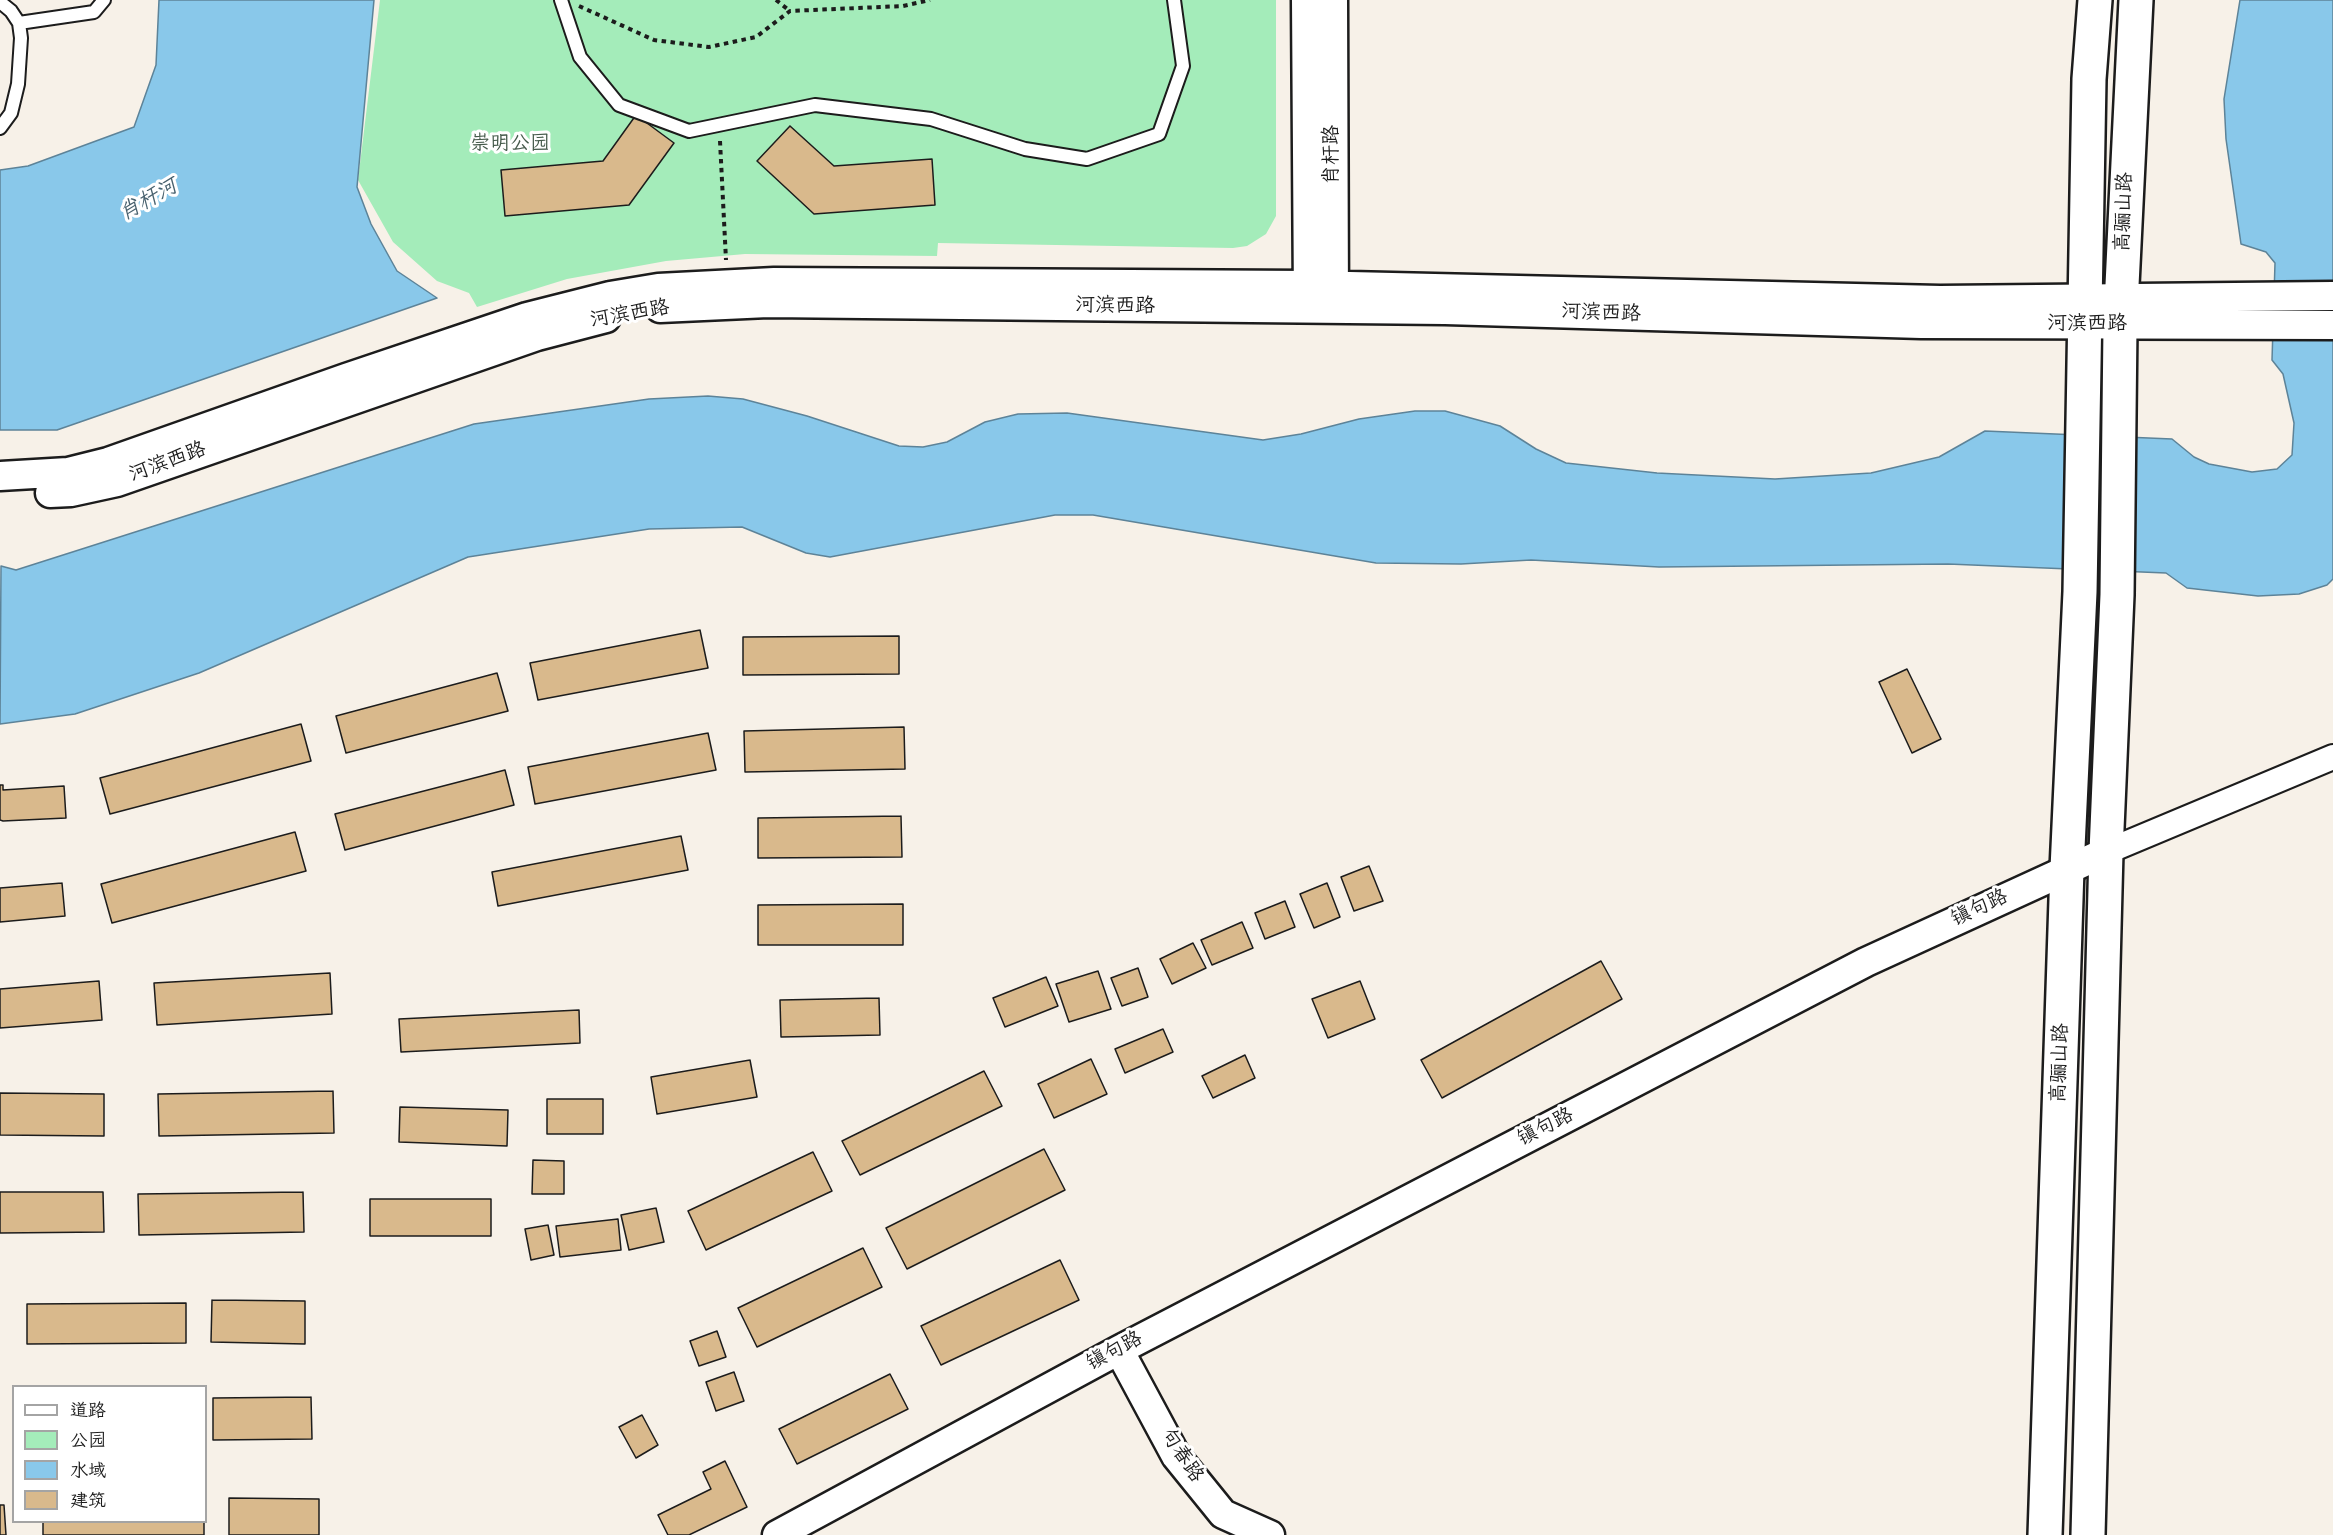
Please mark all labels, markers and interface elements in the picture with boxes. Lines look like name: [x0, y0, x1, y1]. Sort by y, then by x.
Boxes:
street label: 肖杆路: [1321, 125, 1345, 185]
park label: 崇明公园: [470, 133, 550, 157]
street label: 高骊山路: [2112, 172, 2138, 252]
water label: 肖杆河: [115, 175, 183, 227]
street label: 河滨西路: [1075, 294, 1155, 320]
street label: 河滨西路: [589, 296, 671, 334]
street label: 河滨西路: [1561, 301, 1641, 327]
street label: 河滨西路: [2047, 313, 2127, 337]
street label: 河滨西路: [126, 438, 210, 488]
street label: 镇句路: [1948, 885, 2012, 933]
street label: 高骊山路: [2048, 1023, 2074, 1103]
street label: 镇句路: [1514, 1104, 1578, 1152]
street label: 镇句路: [1083, 1327, 1147, 1377]
legend: [12, 1385, 207, 1523]
text: 道路: [70, 1399, 106, 1423]
street label: 句春路: [1154, 1424, 1208, 1488]
text: 公园: [70, 1429, 106, 1453]
text: 水域: [70, 1459, 106, 1483]
text: 建筑: [70, 1489, 106, 1513]

